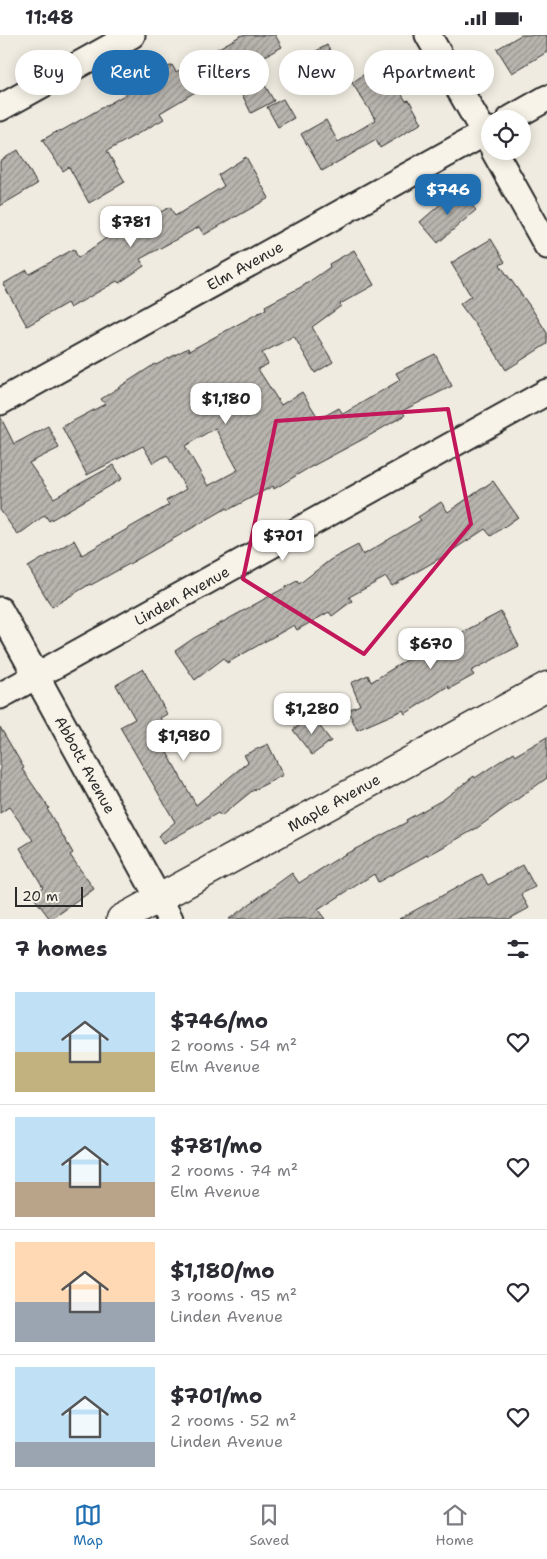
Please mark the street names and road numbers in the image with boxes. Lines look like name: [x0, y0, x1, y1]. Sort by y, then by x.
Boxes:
street label: Elm Avenue: [203, 237, 287, 295]
street label: Linden Avenue: [131, 562, 233, 630]
street label: Abbott Avenue: [50, 713, 120, 817]
street label: Maple Avenue: [284, 769, 384, 837]

